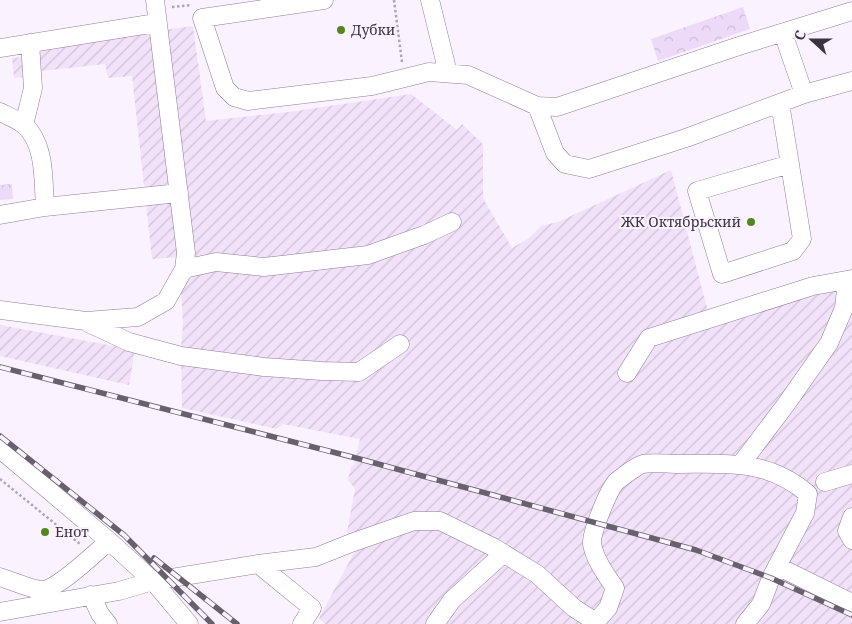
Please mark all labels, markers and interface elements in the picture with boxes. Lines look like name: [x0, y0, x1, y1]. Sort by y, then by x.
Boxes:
north arrow: [787, 15, 837, 65]
place label: Дубки: [351, 20, 395, 39]
marker: Дубки: [335, 24, 347, 36]
text: С: [789, 27, 810, 43]
place label: ЖК Октябрьский: [620, 212, 741, 231]
marker: ЖК Октябрьский: [745, 216, 757, 228]
place label: Енот: [55, 522, 89, 541]
marker: Енот: [39, 526, 51, 538]

